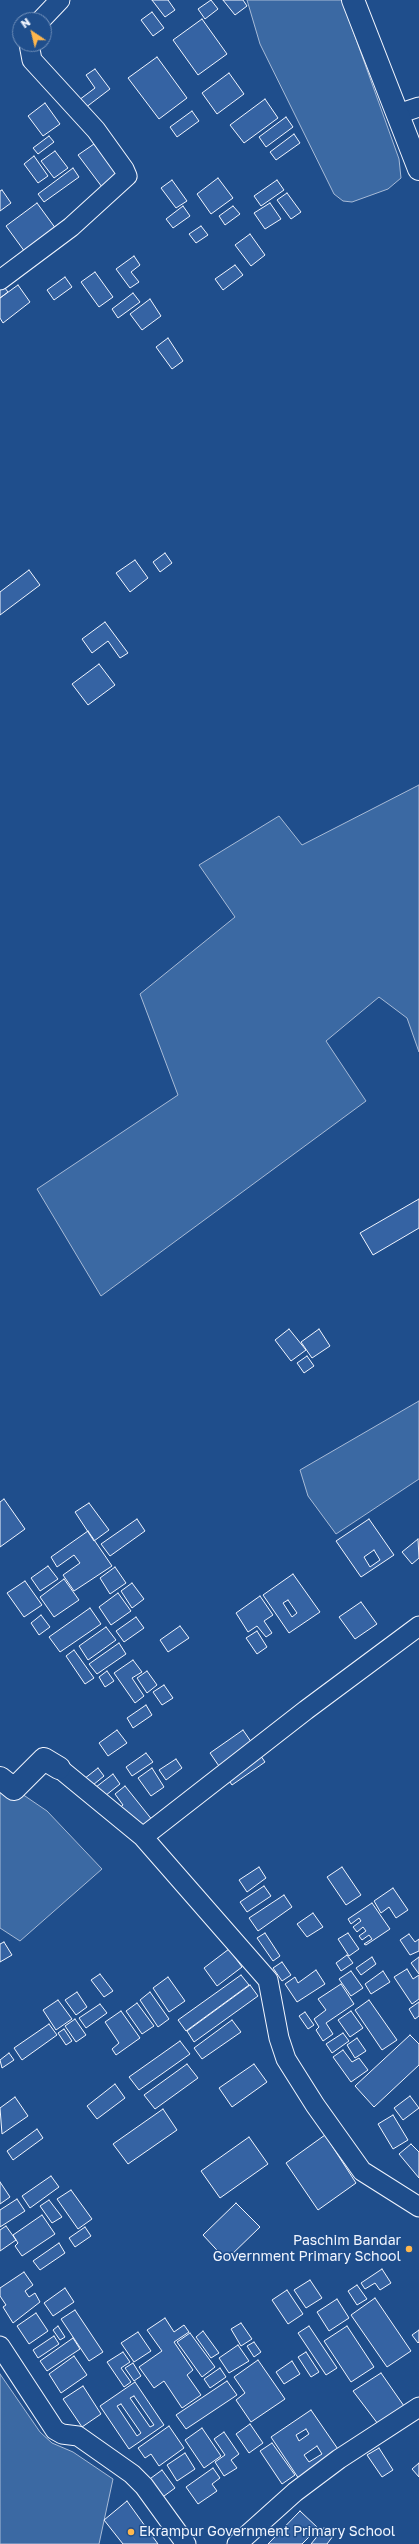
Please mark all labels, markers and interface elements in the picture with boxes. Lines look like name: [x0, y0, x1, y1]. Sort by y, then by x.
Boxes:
north arrow: [12, 12, 52, 52]
text: N: [18, 15, 33, 30]
place label: Paschim Bandar Government Primary School: [213, 2233, 401, 2266]
marker: Paschim Bandar Government Primary School: [404, 2244, 414, 2254]
place label: Ekrampur Government Primary School: [139, 2524, 395, 2540]
marker: Ekrampur Government Primary School: [126, 2527, 136, 2537]

